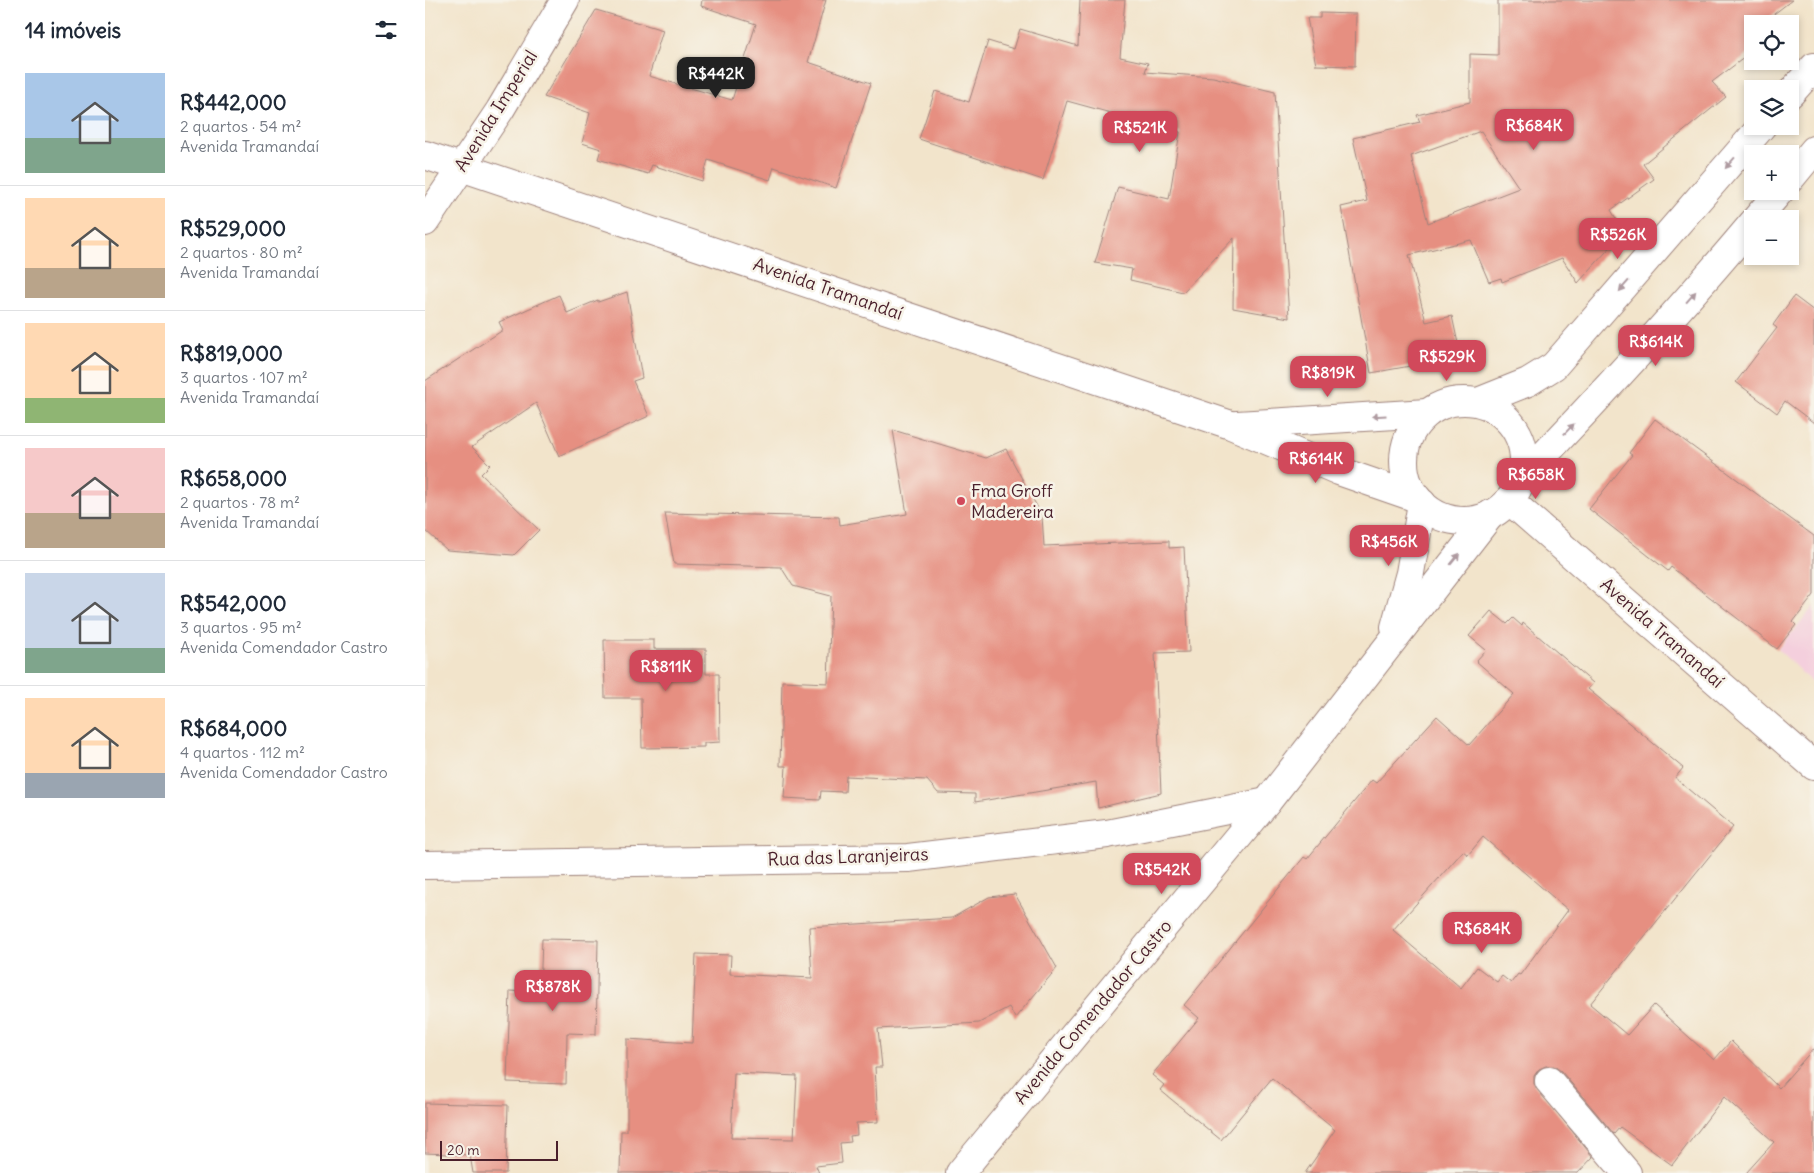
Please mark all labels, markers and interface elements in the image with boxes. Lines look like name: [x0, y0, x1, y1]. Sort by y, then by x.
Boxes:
map controls: [1744, 15, 1799, 265]
button: locate: [1744, 15, 1799, 70]
icon: filters: [372, 16, 400, 44]
text: 14 imóveis: [25, 17, 121, 44]
street label: Avenida Imperial: [449, 46, 542, 176]
pin: R$442K: [675, 56, 757, 99]
text: R$442K: [688, 63, 744, 83]
button: layers: [1744, 80, 1799, 135]
text: R$442,000: [180, 89, 287, 116]
icon: home: [65, 93, 125, 153]
pin: R$684K: [1493, 108, 1575, 151]
pin: R$521K: [1099, 110, 1181, 153]
text: R$684K: [1506, 115, 1562, 135]
text: 2 quartos · 54 m²: [180, 116, 301, 136]
text: R$521K: [1113, 117, 1167, 137]
text: Avenida Tramandaí: [180, 136, 319, 156]
button: +: [1744, 145, 1799, 200]
one-way arrow: [1725, 157, 1736, 169]
button: −: [1744, 210, 1799, 265]
text: R$529,000: [180, 215, 286, 242]
icon: home: [65, 218, 125, 278]
pin: R$526K: [1577, 218, 1659, 260]
text: R$526K: [1590, 224, 1646, 244]
text: 2 quartos · 80 m²: [180, 242, 303, 262]
street label: Avenida Tramandaí: [750, 252, 906, 325]
text: Avenida Tramandaí: [180, 262, 319, 282]
one-way arrow: [1618, 279, 1629, 292]
one-way arrow: [1685, 290, 1696, 303]
pin: R$614K: [1615, 324, 1697, 367]
text: R$614K: [1629, 331, 1683, 351]
text: R$819,000: [180, 340, 283, 367]
pin: R$529K: [1406, 340, 1488, 382]
icon: home: [65, 343, 125, 403]
text: R$529K: [1419, 346, 1475, 366]
pin: R$819K: [1287, 356, 1369, 398]
text: R$819K: [1301, 362, 1355, 382]
text: 3 quartos · 107 m²: [180, 367, 308, 387]
text: Avenida Tramandaí: [180, 387, 319, 407]
one-way arrow: [1370, 412, 1386, 420]
one-way arrow: [1563, 423, 1575, 435]
pin: R$614K: [1275, 442, 1357, 484]
text: R$614K: [1289, 448, 1343, 468]
pin: R$658K: [1495, 458, 1577, 500]
text: R$658K: [1508, 464, 1564, 484]
text: R$658,000: [180, 465, 287, 492]
icon: home: [65, 468, 125, 528]
place label: Fma Groff Madereira: [971, 479, 1054, 523]
text: 2 quartos · 78 m²: [180, 492, 300, 512]
marker: Fma Groff Madereira: [955, 495, 967, 507]
text: Avenida Tramandaí: [180, 512, 319, 532]
pin: R$456K: [1348, 524, 1430, 567]
text: R$456K: [1361, 531, 1417, 551]
one-way arrow: [1450, 553, 1461, 566]
street label: Avenida Tramandaí: [1596, 573, 1729, 693]
text: R$542,000: [180, 590, 287, 617]
icon: home: [65, 593, 125, 653]
text: 3 quartos · 95 m²: [180, 617, 302, 637]
text: Avenida Comendador Castro: [180, 637, 388, 657]
pin: R$811K: [625, 650, 707, 692]
text: R$811K: [641, 656, 691, 676]
text: R$684,000: [180, 715, 287, 742]
icon: home: [65, 718, 125, 778]
text: 4 quartos · 112 m²: [180, 742, 305, 762]
text: Avenida Comendador Castro: [180, 762, 388, 782]
street label: Rua das Laranjeiras: [767, 842, 929, 871]
pin: R$542K: [1121, 852, 1203, 895]
text: R$542K: [1134, 859, 1190, 879]
pin: R$684K: [1441, 912, 1523, 954]
street label: Avenida Comendador Castro: [1009, 915, 1177, 1109]
text: R$684K: [1454, 918, 1510, 938]
pin: R$878K: [512, 970, 594, 1012]
text: R$878K: [525, 976, 581, 996]
scale bar: [440, 1138, 557, 1161]
text: 20 m: [447, 1141, 480, 1159]

